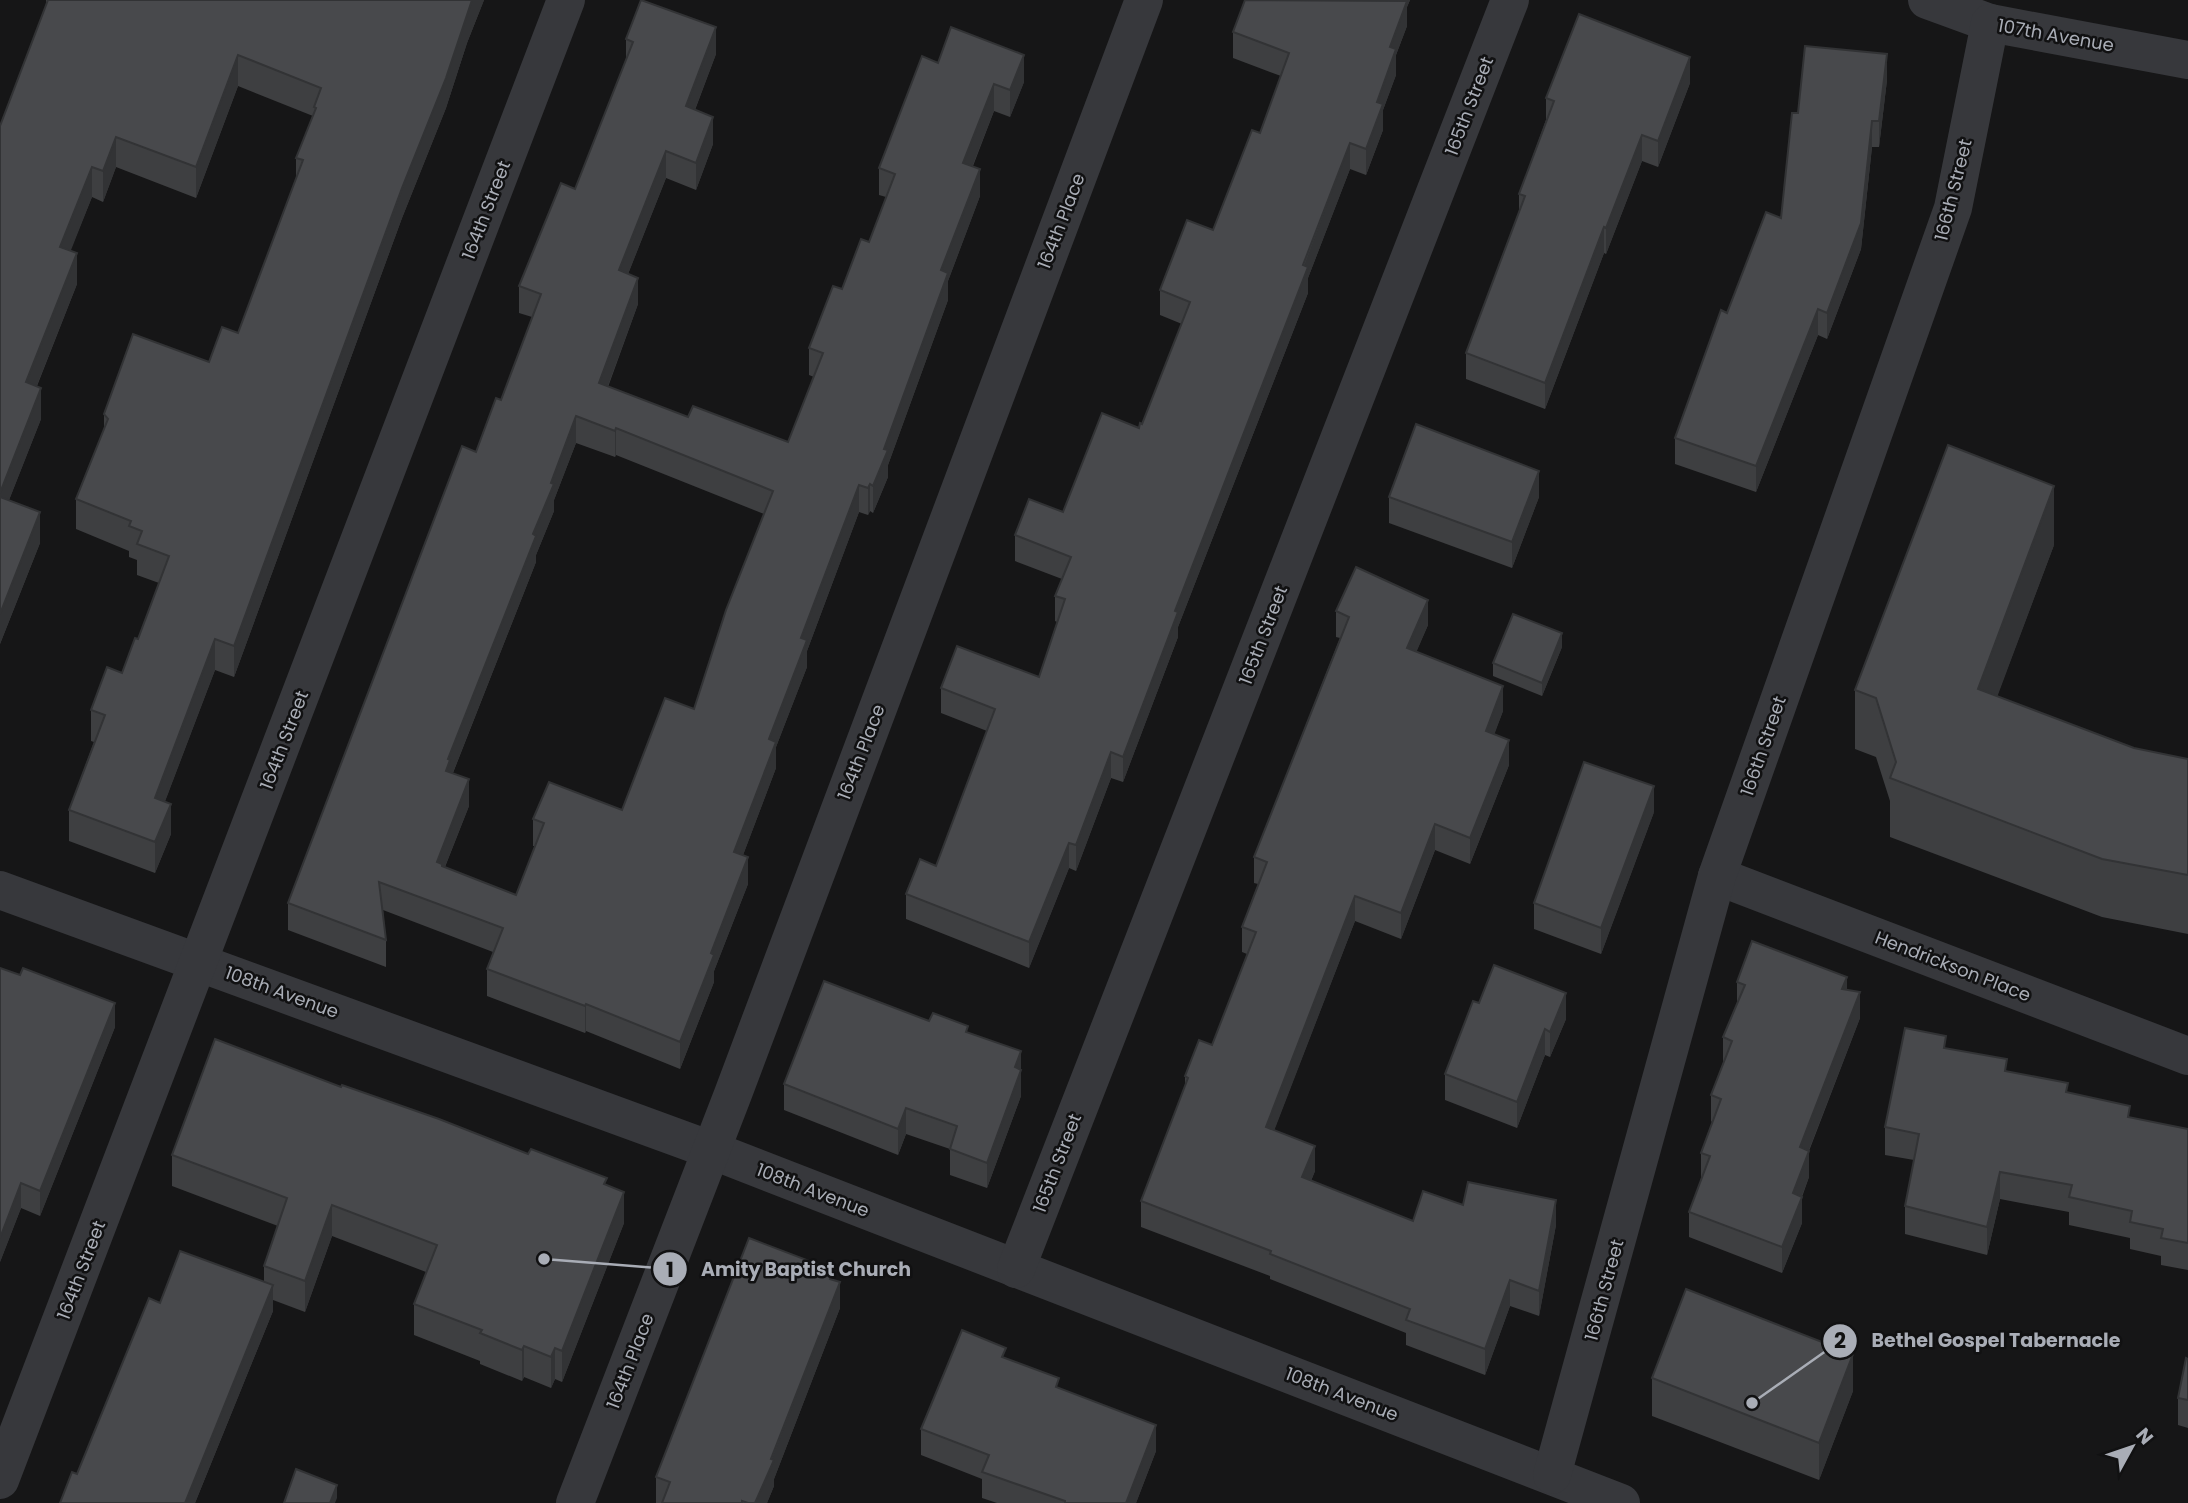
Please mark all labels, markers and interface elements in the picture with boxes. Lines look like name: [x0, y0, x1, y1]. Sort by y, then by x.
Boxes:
street label: 107th Avenue: [1996, 13, 2116, 57]
street label: 165th Street: [1439, 53, 1499, 159]
street label: 166th Street: [1928, 136, 1978, 244]
street label: 164th Street: [456, 157, 516, 263]
street label: 164th Place: [1031, 170, 1091, 272]
street label: 165th Street: [1233, 582, 1293, 688]
street label: 164th Street: [254, 687, 314, 793]
street label: 166th Street: [1734, 693, 1792, 799]
street label: 164th Place: [831, 701, 891, 803]
street label: Hendrickson Place: [1872, 925, 2034, 1007]
street label: 108th Avenue: [222, 960, 342, 1024]
street label: 165th Street: [1027, 1110, 1087, 1216]
street label: 108th Avenue: [753, 1157, 873, 1223]
street label: 164th Street: [51, 1217, 111, 1323]
street label: 166th Street: [1578, 1236, 1630, 1344]
callout: Amity Baptist Church: [652, 1249, 925, 1289]
text: 1: [666, 1255, 674, 1284]
text: Amity Baptist Church: [701, 1256, 911, 1283]
street label: 164th Place: [600, 1310, 660, 1412]
callout: Bethel Gospel Tabernacle: [1823, 1321, 2135, 1361]
text: 2: [1834, 1326, 1846, 1355]
text: Bethel Gospel Tabernacle: [1872, 1327, 2121, 1354]
street label: 108th Avenue: [1282, 1361, 1402, 1427]
north arrow: [2097, 1412, 2167, 1482]
text: N: [2130, 1422, 2160, 1451]

